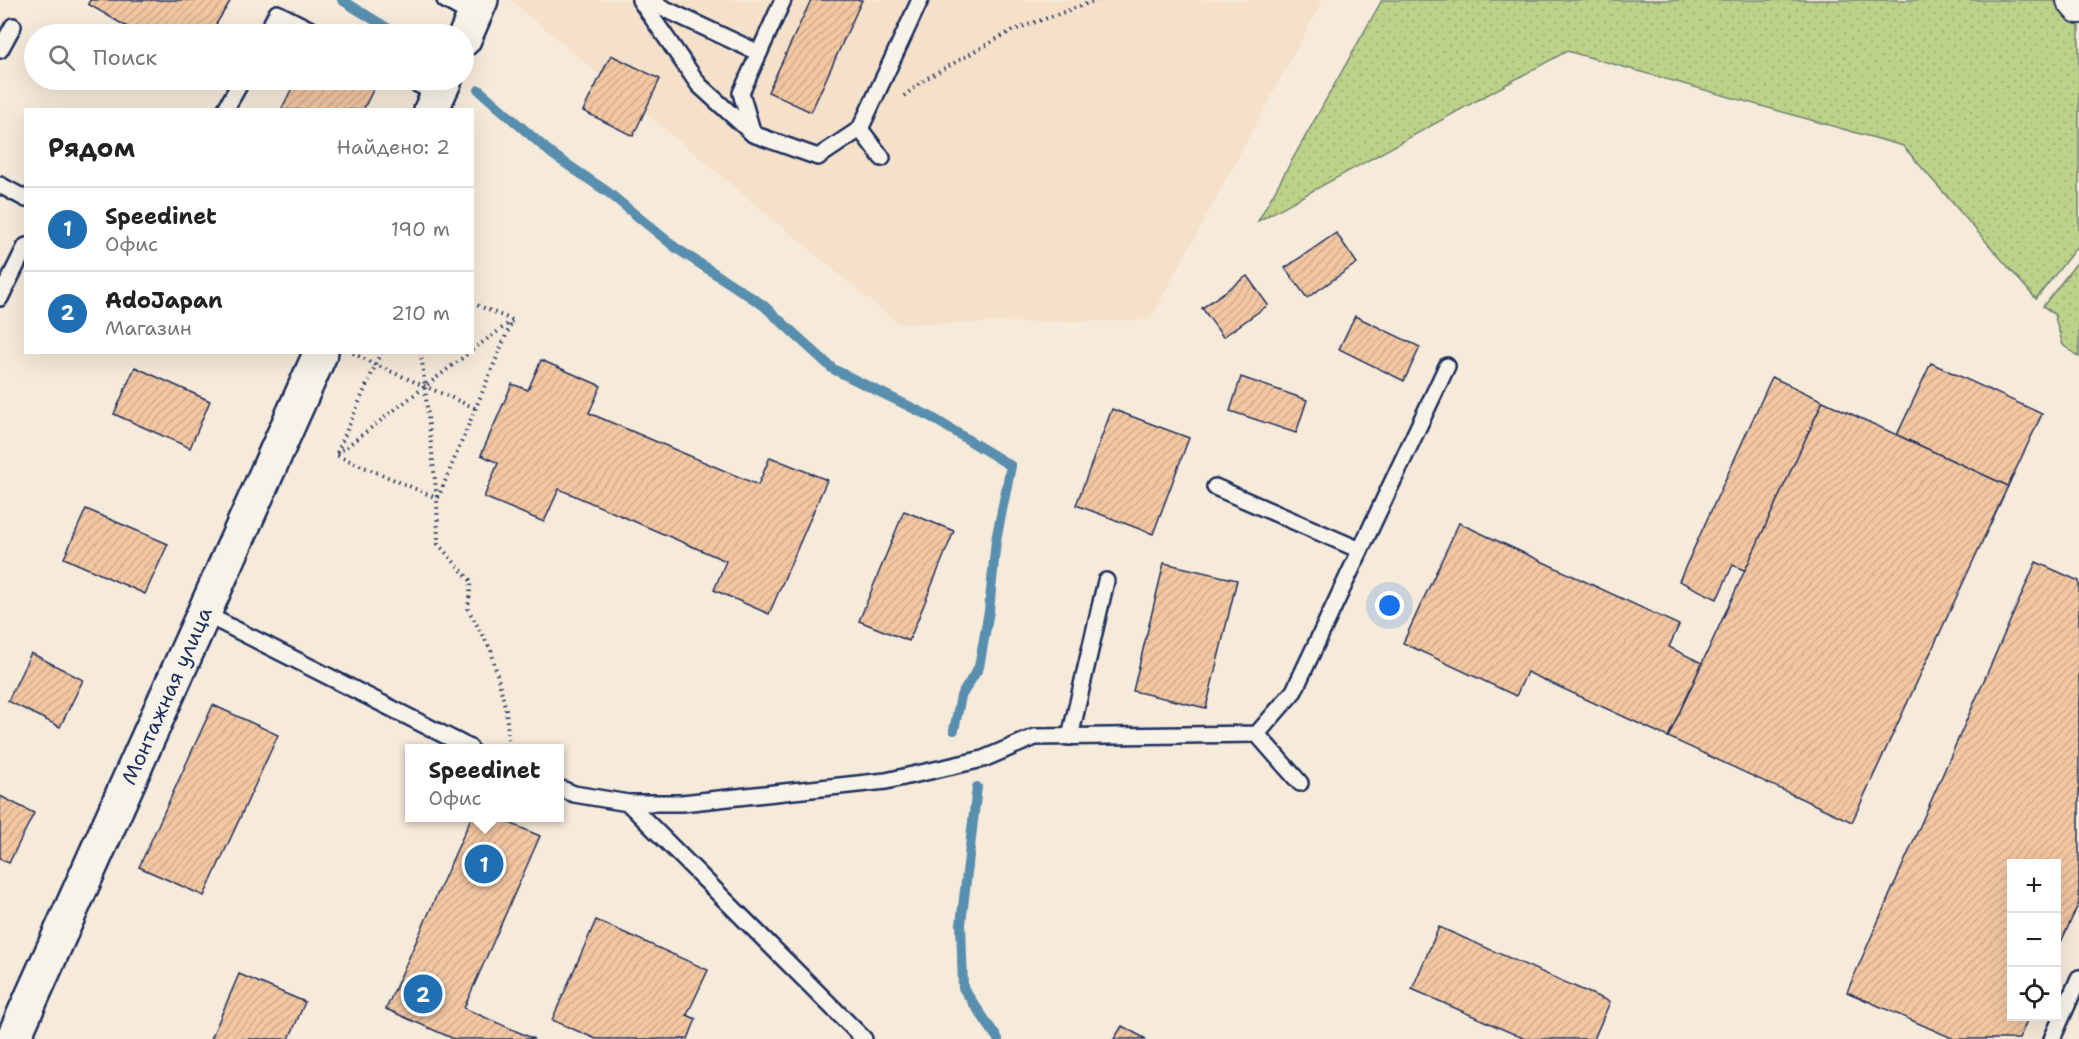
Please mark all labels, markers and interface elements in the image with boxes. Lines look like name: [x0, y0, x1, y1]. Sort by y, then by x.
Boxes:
search box: [24, 24, 474, 90]
icon: search: [45, 41, 78, 74]
text: Поиск: [93, 43, 157, 72]
text: Рядом: [48, 130, 135, 165]
text: Найдено: 2: [337, 134, 450, 160]
text: Speedinet: [105, 202, 217, 231]
text: 1: [63, 216, 72, 242]
text: 190 m: [391, 216, 450, 242]
text: Офис: [105, 231, 158, 257]
text: AdoJapan: [105, 286, 223, 315]
text: 2: [61, 300, 75, 326]
text: 210 m: [391, 300, 450, 326]
text: Магазин: [105, 315, 192, 341]
your location: [1375, 591, 1404, 620]
street label: Монтажная улица: [115, 603, 219, 789]
popup: [405, 744, 564, 822]
text: Speedinet: [429, 756, 540, 785]
text: Офис: [429, 785, 482, 811]
pin: 1: [464, 842, 504, 886]
map controls: [2007, 859, 2061, 1021]
button: +: [2007, 859, 2061, 913]
button: −: [2007, 913, 2061, 967]
button: locate: [2007, 967, 2061, 1021]
pin: 2: [404, 972, 442, 1016]

